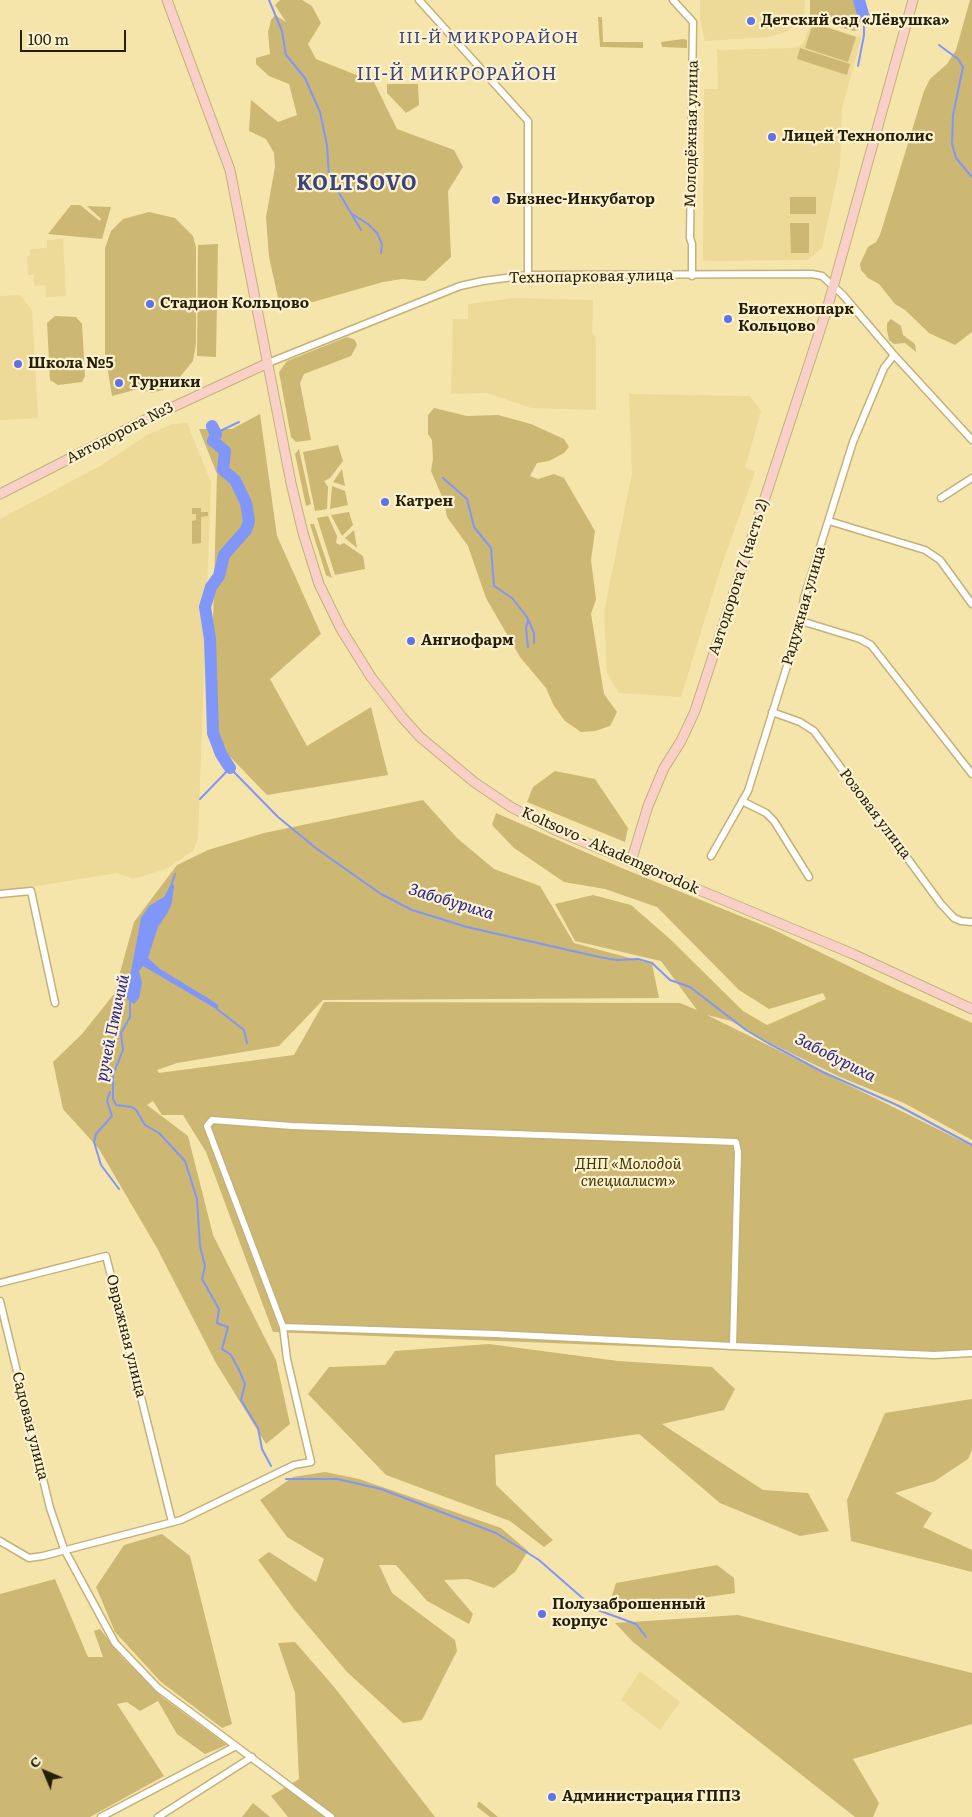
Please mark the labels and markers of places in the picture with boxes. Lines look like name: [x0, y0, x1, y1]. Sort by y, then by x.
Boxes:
place label: Детский сад «Лёвушка»: [761, 12, 949, 30]
marker: Детский сад «Лёвушка»: [745, 15, 757, 27]
place label: Лицей Технополис: [782, 128, 933, 146]
marker: Лицей Технополис: [766, 131, 778, 143]
place label: Бизнес-Инкубатор: [506, 191, 655, 209]
marker: Бизнес-Инкубатор: [490, 194, 502, 206]
place label: Стадион Кольцово: [160, 295, 309, 313]
marker: Стадион Кольцово: [144, 298, 156, 310]
place label: Биотехнопарк Кольцово: [738, 301, 854, 336]
marker: Биотехнопарк Кольцово: [722, 313, 734, 325]
place label: Школа №5: [28, 355, 114, 373]
marker: Школа №5: [12, 358, 24, 370]
place label: Турники: [129, 374, 201, 392]
marker: Турники: [113, 377, 125, 389]
place label: Катрен: [395, 493, 453, 511]
marker: Катрен: [379, 496, 391, 508]
place label: Ангиофарм: [421, 632, 514, 650]
marker: Ангиофарм: [405, 635, 417, 647]
place label: Полузаброшенный корпус: [552, 1596, 706, 1631]
marker: Полузаброшенный корпус: [536, 1608, 548, 1620]
place label: Администрация ГППЗ: [562, 1788, 740, 1806]
marker: Администрация ГППЗ: [546, 1791, 558, 1803]

